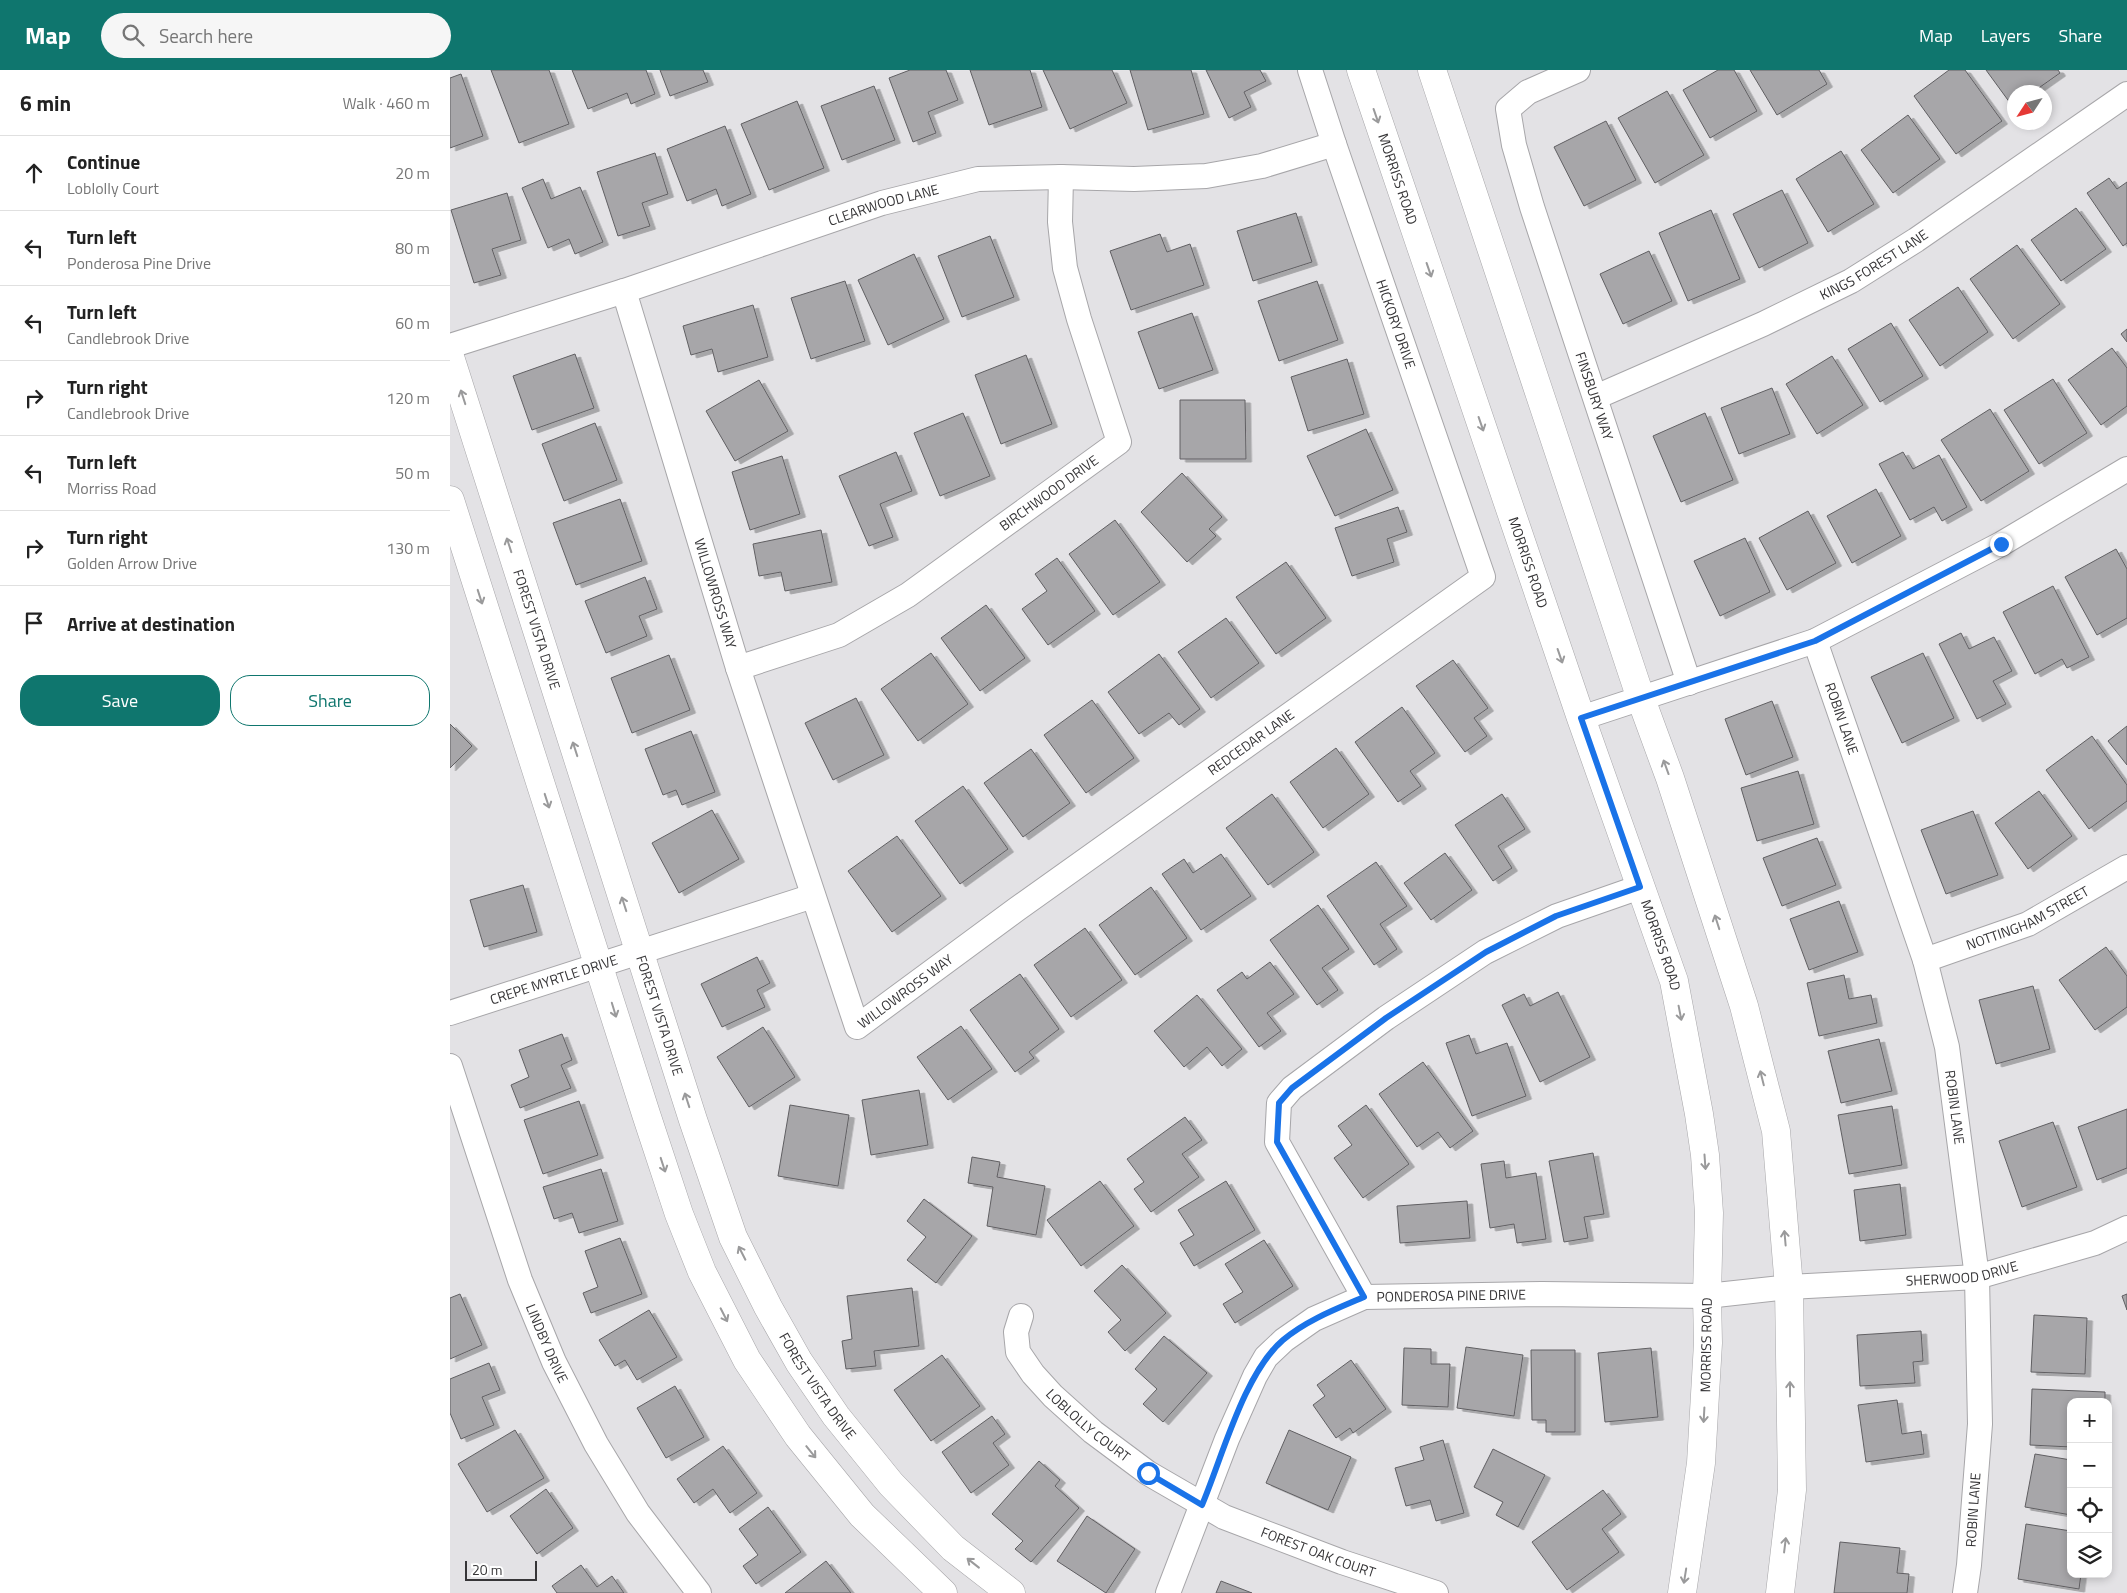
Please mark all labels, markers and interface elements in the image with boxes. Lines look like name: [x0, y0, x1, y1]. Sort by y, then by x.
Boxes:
search box: [101, 13, 451, 58]
text: Map: [25, 17, 71, 53]
icon: search: [119, 21, 147, 49]
text: Search here: [159, 21, 253, 50]
text: Map: [1919, 22, 1953, 49]
text: Layers: [1981, 22, 2030, 49]
text: Share: [2058, 22, 2102, 49]
north arrow: [2007, 85, 2052, 130]
text: 6 min: [20, 87, 71, 119]
text: Walk · 460 m: [342, 91, 430, 115]
one-way arrow: [1372, 108, 1381, 123]
street label: MORRISS ROAD: [1373, 130, 1424, 227]
text: Continue: [67, 147, 140, 176]
icon: ahead: [20, 159, 48, 187]
text: 20 m: [395, 161, 430, 185]
text: Loblolly Court: [67, 176, 159, 200]
street label: CLEARWOOD LANE: [825, 178, 941, 231]
text: Turn left: [67, 222, 137, 251]
street label: KINGS FOREST LANE: [1816, 224, 1932, 305]
icon: left: [20, 234, 48, 262]
text: 80 m: [395, 236, 430, 260]
text: Ponderosa Pine Drive: [67, 251, 211, 275]
one-way arrow: [1424, 262, 1434, 278]
street label: HICKORY DRIVE: [1371, 276, 1422, 372]
text: Turn left: [67, 297, 137, 326]
icon: left: [20, 309, 48, 337]
text: 60 m: [395, 311, 430, 335]
text: Candlebrook Drive: [67, 326, 189, 350]
street label: FINSBURY WAY: [1570, 349, 1619, 443]
text: Turn right: [67, 372, 148, 401]
icon: right: [20, 384, 48, 412]
text: 120 m: [386, 386, 430, 410]
one-way arrow: [458, 390, 467, 406]
text: Candlebrook Drive: [67, 401, 189, 425]
one-way arrow: [1477, 416, 1486, 431]
text: Turn left: [67, 447, 137, 476]
street label: BIRCHWOOD DRIVE: [995, 449, 1103, 536]
icon: left: [20, 459, 48, 487]
text: 50 m: [395, 461, 430, 485]
text: Morriss Road: [67, 476, 156, 500]
street label: MORRISS ROAD: [1503, 514, 1554, 611]
text: Turn right: [67, 522, 148, 551]
route end: [1990, 533, 2013, 556]
icon: right: [20, 534, 48, 562]
text: 130 m: [386, 536, 430, 560]
street label: WILLOWROSS WAY: [689, 536, 743, 651]
one-way arrow: [504, 537, 513, 553]
text: Golden Arrow Drive: [67, 551, 197, 575]
street label: FOREST VISTA DRIVE: [508, 566, 566, 692]
one-way arrow: [476, 589, 485, 604]
icon: arrive: [20, 609, 48, 637]
text: Arrive at destination: [67, 609, 235, 638]
one-way arrow: [1556, 648, 1565, 664]
button: Save: [20, 675, 220, 726]
button: Share: [230, 675, 430, 726]
street label: ROBIN LANE: [1820, 680, 1864, 757]
street label: REDCEDAR LANE: [1203, 704, 1298, 780]
one-way arrow: [569, 742, 579, 758]
one-way arrow: [1661, 760, 1670, 775]
one-way arrow: [542, 793, 552, 809]
street label: NOTTINGHAM STREET: [1963, 880, 2093, 955]
one-way arrow: [619, 896, 629, 912]
street label: MORRISS ROAD: [1636, 896, 1687, 992]
one-way arrow: [1712, 914, 1721, 930]
street label: WILLOWROSS WAY: [853, 948, 957, 1033]
street label: CREPE MYRTLE DRIVE: [487, 949, 620, 1009]
street label: FOREST VISTA DRIVE: [631, 952, 689, 1078]
one-way arrow: [610, 1002, 619, 1017]
one-way arrow: [1676, 1004, 1686, 1020]
street label: ROBIN LANE: [1940, 1069, 1971, 1146]
one-way arrow: [1757, 1070, 1766, 1086]
one-way arrow: [682, 1093, 691, 1109]
one-way arrow: [1701, 1154, 1710, 1170]
one-way arrow: [659, 1156, 668, 1172]
one-way arrow: [1780, 1230, 1790, 1246]
one-way arrow: [736, 1246, 746, 1261]
street label: SHERWOOD DRIVE: [1905, 1255, 2020, 1291]
street label: PONDEROSA PINE DRIVE: [1376, 1283, 1526, 1307]
street label: MORRISS ROAD: [1694, 1297, 1717, 1393]
street label: LINDBY DRIVE: [521, 1300, 574, 1387]
one-way arrow: [720, 1307, 729, 1322]
street label: FOREST VISTA DRIVE: [774, 1328, 862, 1444]
one-way arrow: [1785, 1382, 1795, 1398]
street label: LOBLOLLY COURT: [1041, 1384, 1135, 1467]
map controls: [2067, 1398, 2112, 1578]
button: +: [2067, 1398, 2112, 1443]
one-way arrow: [1700, 1406, 1709, 1422]
button: −: [2067, 1443, 2112, 1488]
one-way arrow: [805, 1445, 816, 1458]
route start: [1137, 1462, 1160, 1485]
street label: ROBIN LANE: [1959, 1472, 1986, 1548]
button: locate: [2067, 1488, 2112, 1533]
street label: FOREST OAK COURT: [1258, 1521, 1379, 1583]
button: layers: [2067, 1533, 2112, 1578]
one-way arrow: [1780, 1537, 1790, 1553]
scale bar: [465, 1558, 538, 1581]
one-way arrow: [966, 1558, 980, 1568]
text: 20 m: [472, 1559, 502, 1580]
one-way arrow: [1680, 1568, 1690, 1584]

